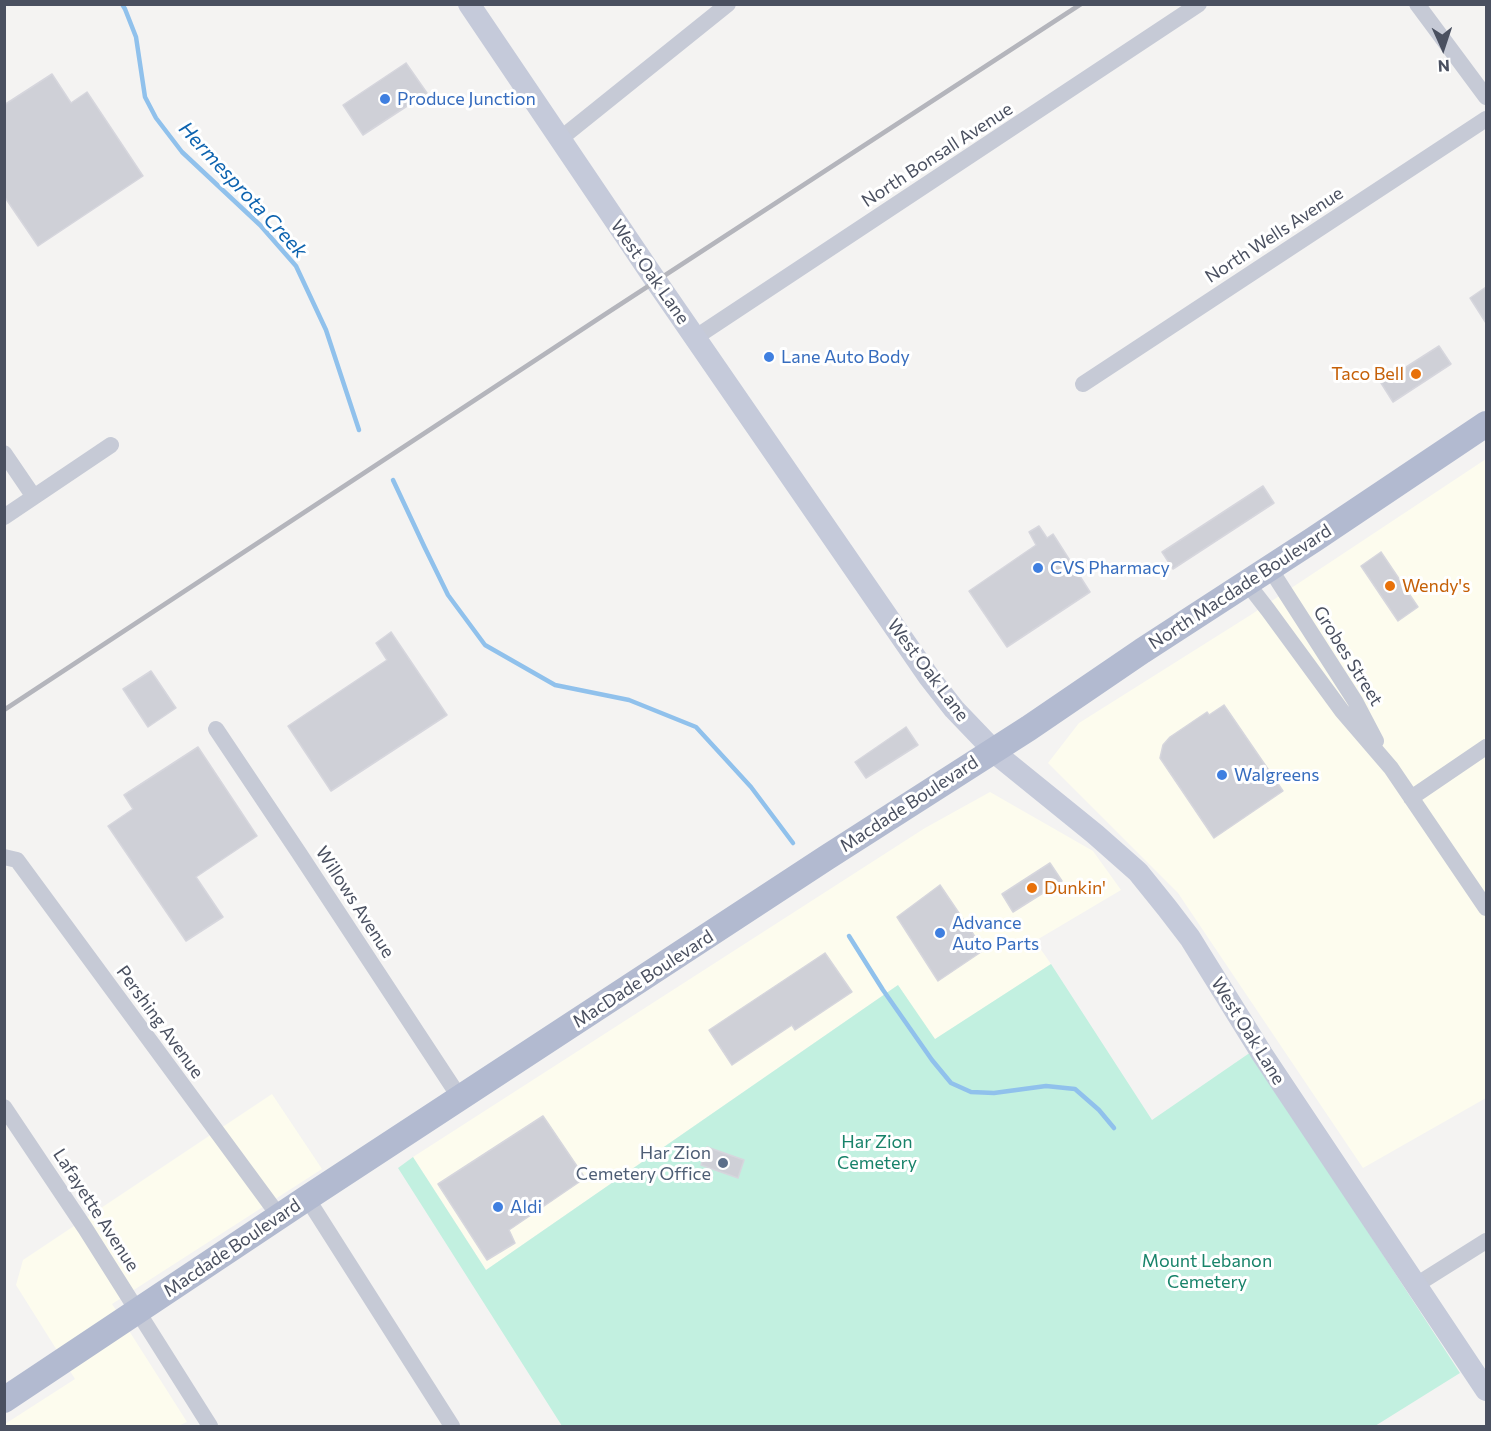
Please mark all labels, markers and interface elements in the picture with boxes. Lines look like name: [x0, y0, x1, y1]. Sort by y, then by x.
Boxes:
north arrow: [1413, 18, 1473, 78]
text: N: [1437, 57, 1450, 76]
place label: Produce Junction: [397, 88, 536, 110]
marker: Produce Junction: [378, 92, 392, 106]
street label: North Bonsall Avenue: [858, 98, 1016, 212]
water label: Hermesprota Creek: [174, 117, 312, 263]
street label: North Wells Avenue: [1201, 182, 1347, 288]
street label: West Oak Lane: [606, 216, 694, 328]
place label: Lane Auto Body: [781, 346, 910, 368]
marker: Lane Auto Body: [762, 350, 776, 364]
place label: Taco Bell: [1331, 363, 1404, 385]
marker: Taco Bell: [1409, 367, 1423, 381]
street label: North Macdade Boulevard: [1145, 520, 1335, 654]
place label: CVS Pharmacy: [1050, 557, 1170, 579]
marker: CVS Pharmacy: [1031, 561, 1045, 575]
place label: Wendy's: [1402, 575, 1470, 597]
marker: Wendy's: [1383, 579, 1397, 593]
street label: Grobes Street: [1309, 602, 1387, 710]
street label: West Oak Lane: [883, 615, 973, 725]
street label: Macdade Boulevard: [836, 751, 982, 857]
place label: Walgreens: [1234, 764, 1320, 786]
marker: Walgreens: [1215, 768, 1229, 782]
street label: Willows Avenue: [311, 842, 399, 962]
place label: Dunkin': [1044, 877, 1106, 899]
marker: Dunkin': [1025, 881, 1039, 895]
place label: Advance Auto Parts: [952, 912, 1039, 954]
street label: MacDade Boulevard: [569, 925, 717, 1033]
marker: Advance Auto Parts: [933, 926, 947, 940]
street label: Pershing Avenue: [112, 961, 208, 1083]
street label: West Oak Lane: [1206, 973, 1290, 1089]
park label: Har Zion Cemetery: [837, 1131, 917, 1174]
place label: Har Zion Cemetery Office: [576, 1142, 711, 1184]
street label: Lafayette Avenue: [48, 1145, 144, 1275]
marker: Har Zion Cemetery Office: [716, 1156, 730, 1170]
street label: Macdade Boulevard: [159, 1194, 305, 1302]
place label: Aldi: [510, 1196, 542, 1218]
marker: Aldi: [491, 1200, 505, 1214]
park label: Mount Lebanon Cemetery: [1142, 1250, 1272, 1292]

